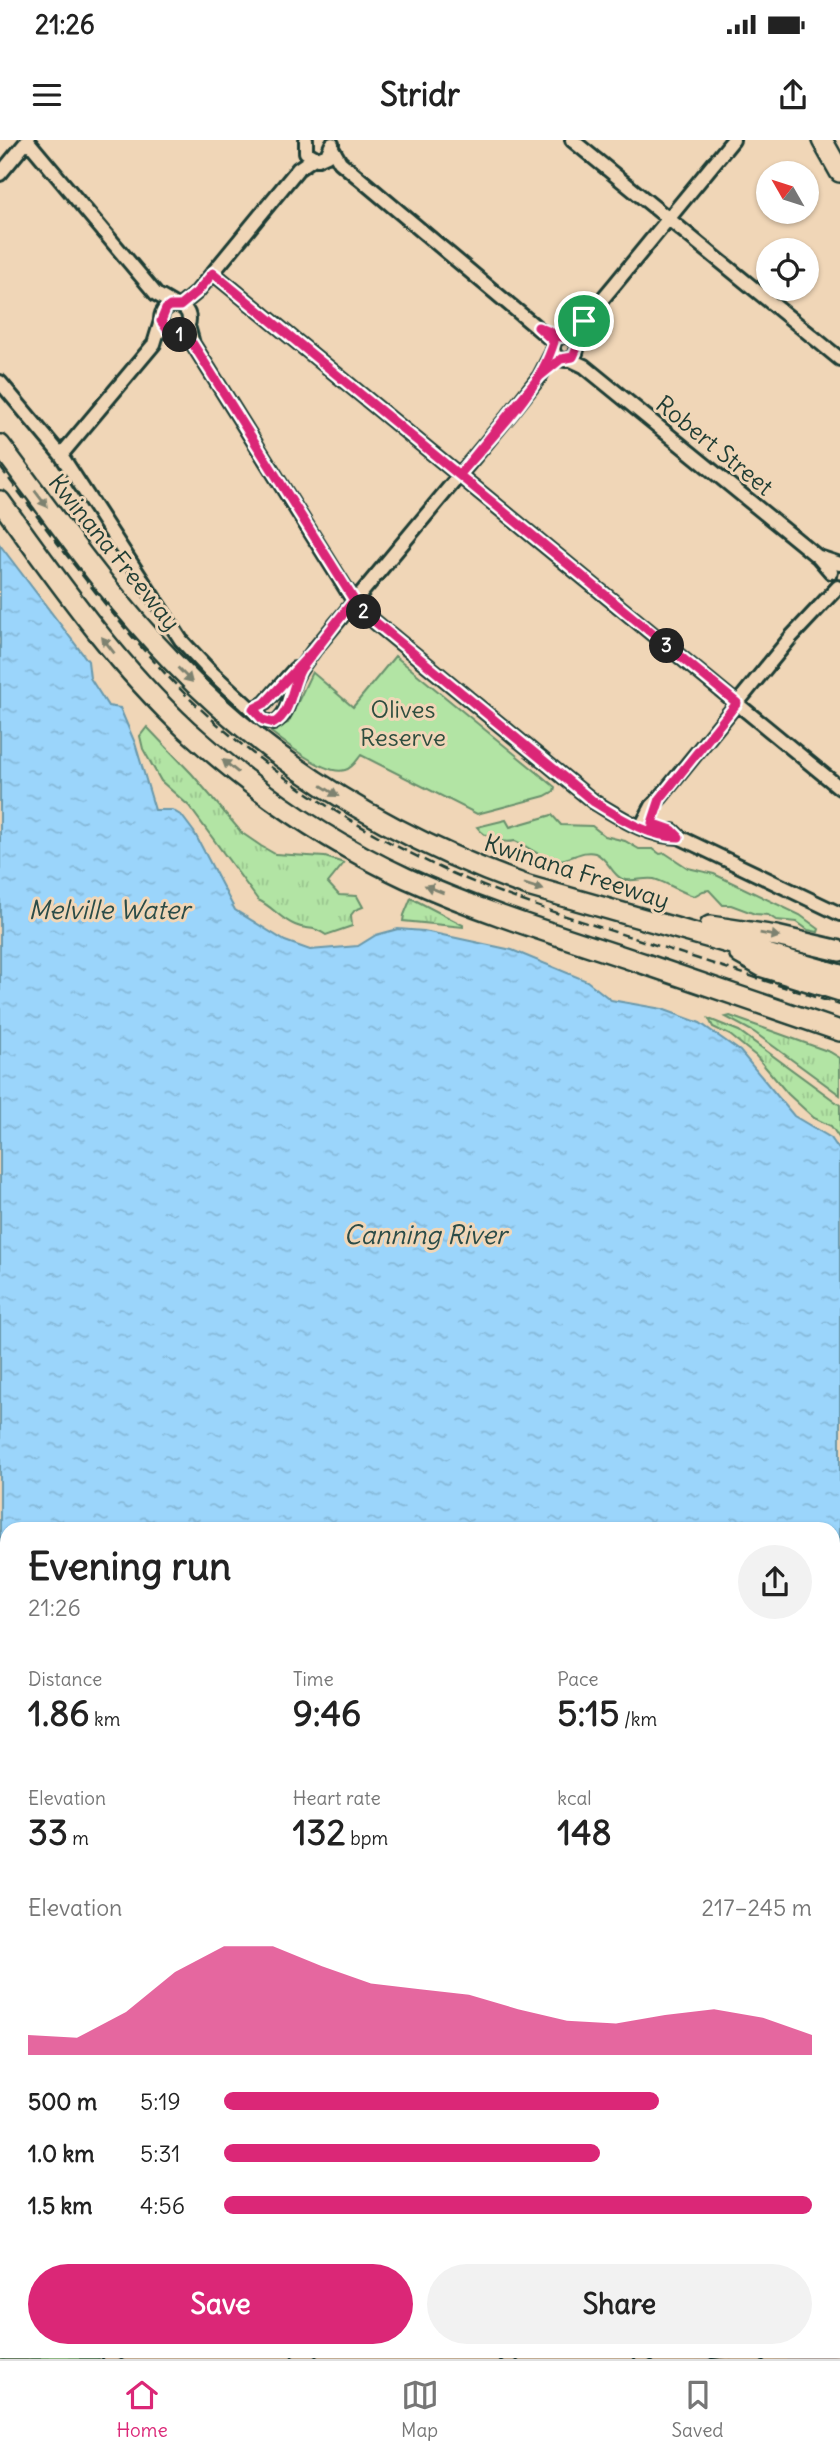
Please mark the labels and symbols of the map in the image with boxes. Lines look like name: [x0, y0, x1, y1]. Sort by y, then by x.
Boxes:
north arrow: [756, 161, 819, 224]
pin: [554, 291, 614, 351]
pin: 1: [162, 318, 198, 352]
street label: Robert Street: [650, 389, 780, 501]
street label: Kwinana Freeway: [43, 468, 187, 636]
one-way arrow: [34, 490, 48, 508]
pin: 2: [346, 594, 382, 630]
pin: 3: [650, 629, 684, 664]
one-way arrow: [100, 636, 115, 654]
one-way arrow: [177, 666, 193, 683]
park label: Olives Reserve: [360, 694, 446, 752]
one-way arrow: [221, 759, 239, 774]
one-way arrow: [321, 784, 340, 797]
street label: Kwinana Freeway: [481, 827, 673, 915]
one-way arrow: [424, 883, 444, 895]
one-way arrow: [524, 883, 545, 893]
water label: Melville Water: [28, 893, 193, 926]
one-way arrow: [759, 930, 781, 941]
water label: Canning River: [343, 1218, 510, 1251]

